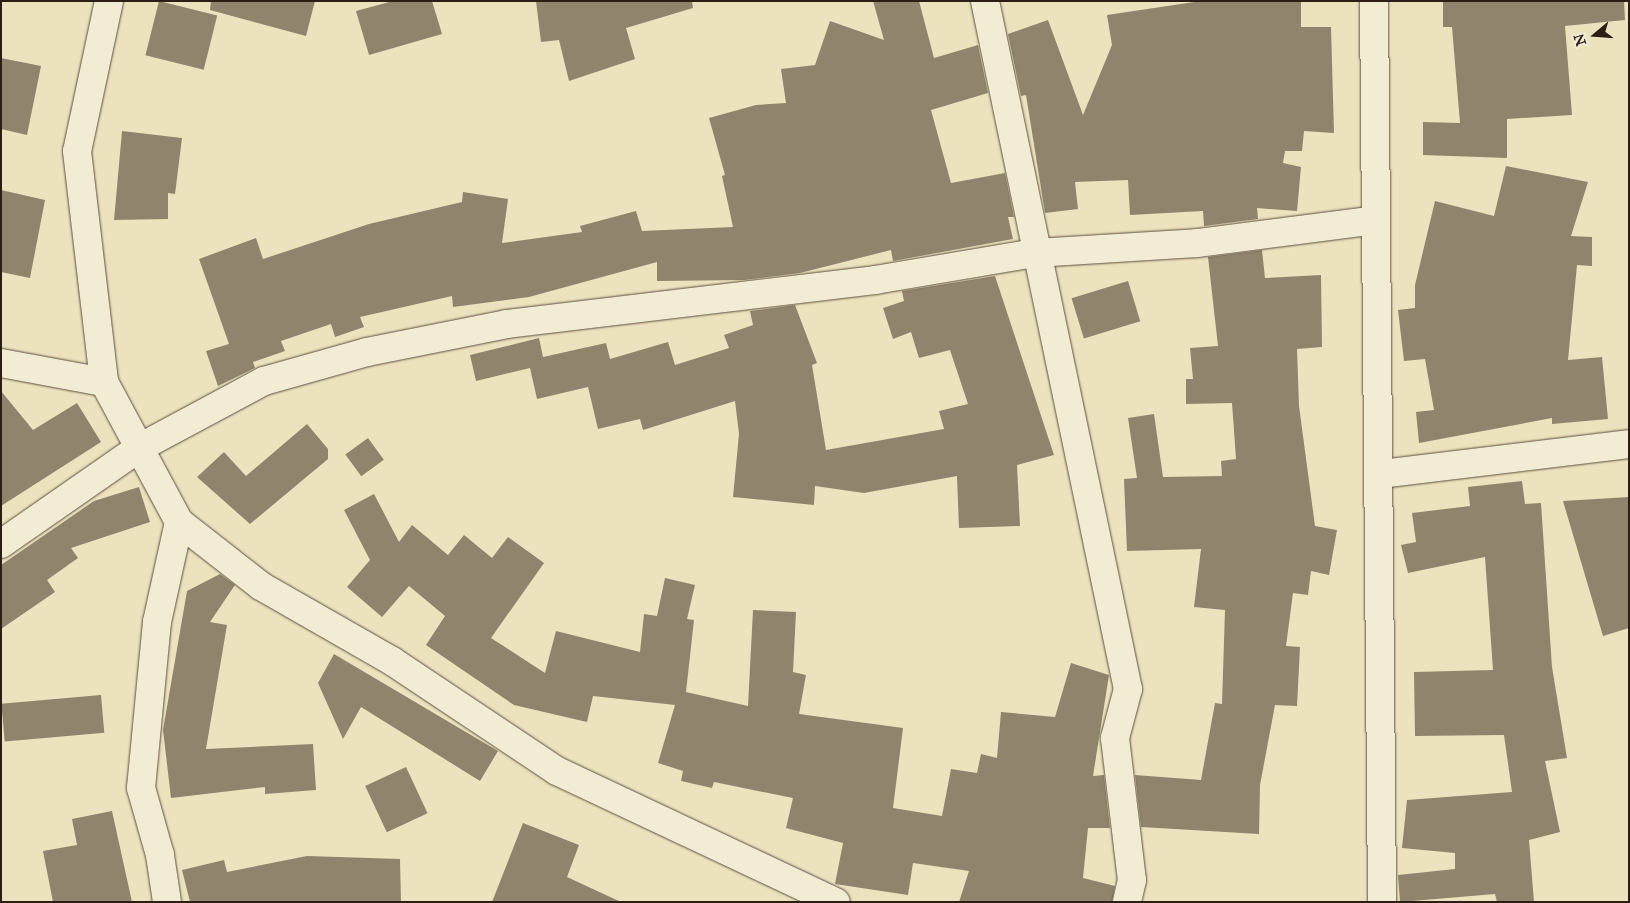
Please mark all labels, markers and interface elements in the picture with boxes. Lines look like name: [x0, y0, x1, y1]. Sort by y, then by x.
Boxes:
north arrow: [1570, 10, 1620, 60]
text: N: [1570, 32, 1590, 48]

